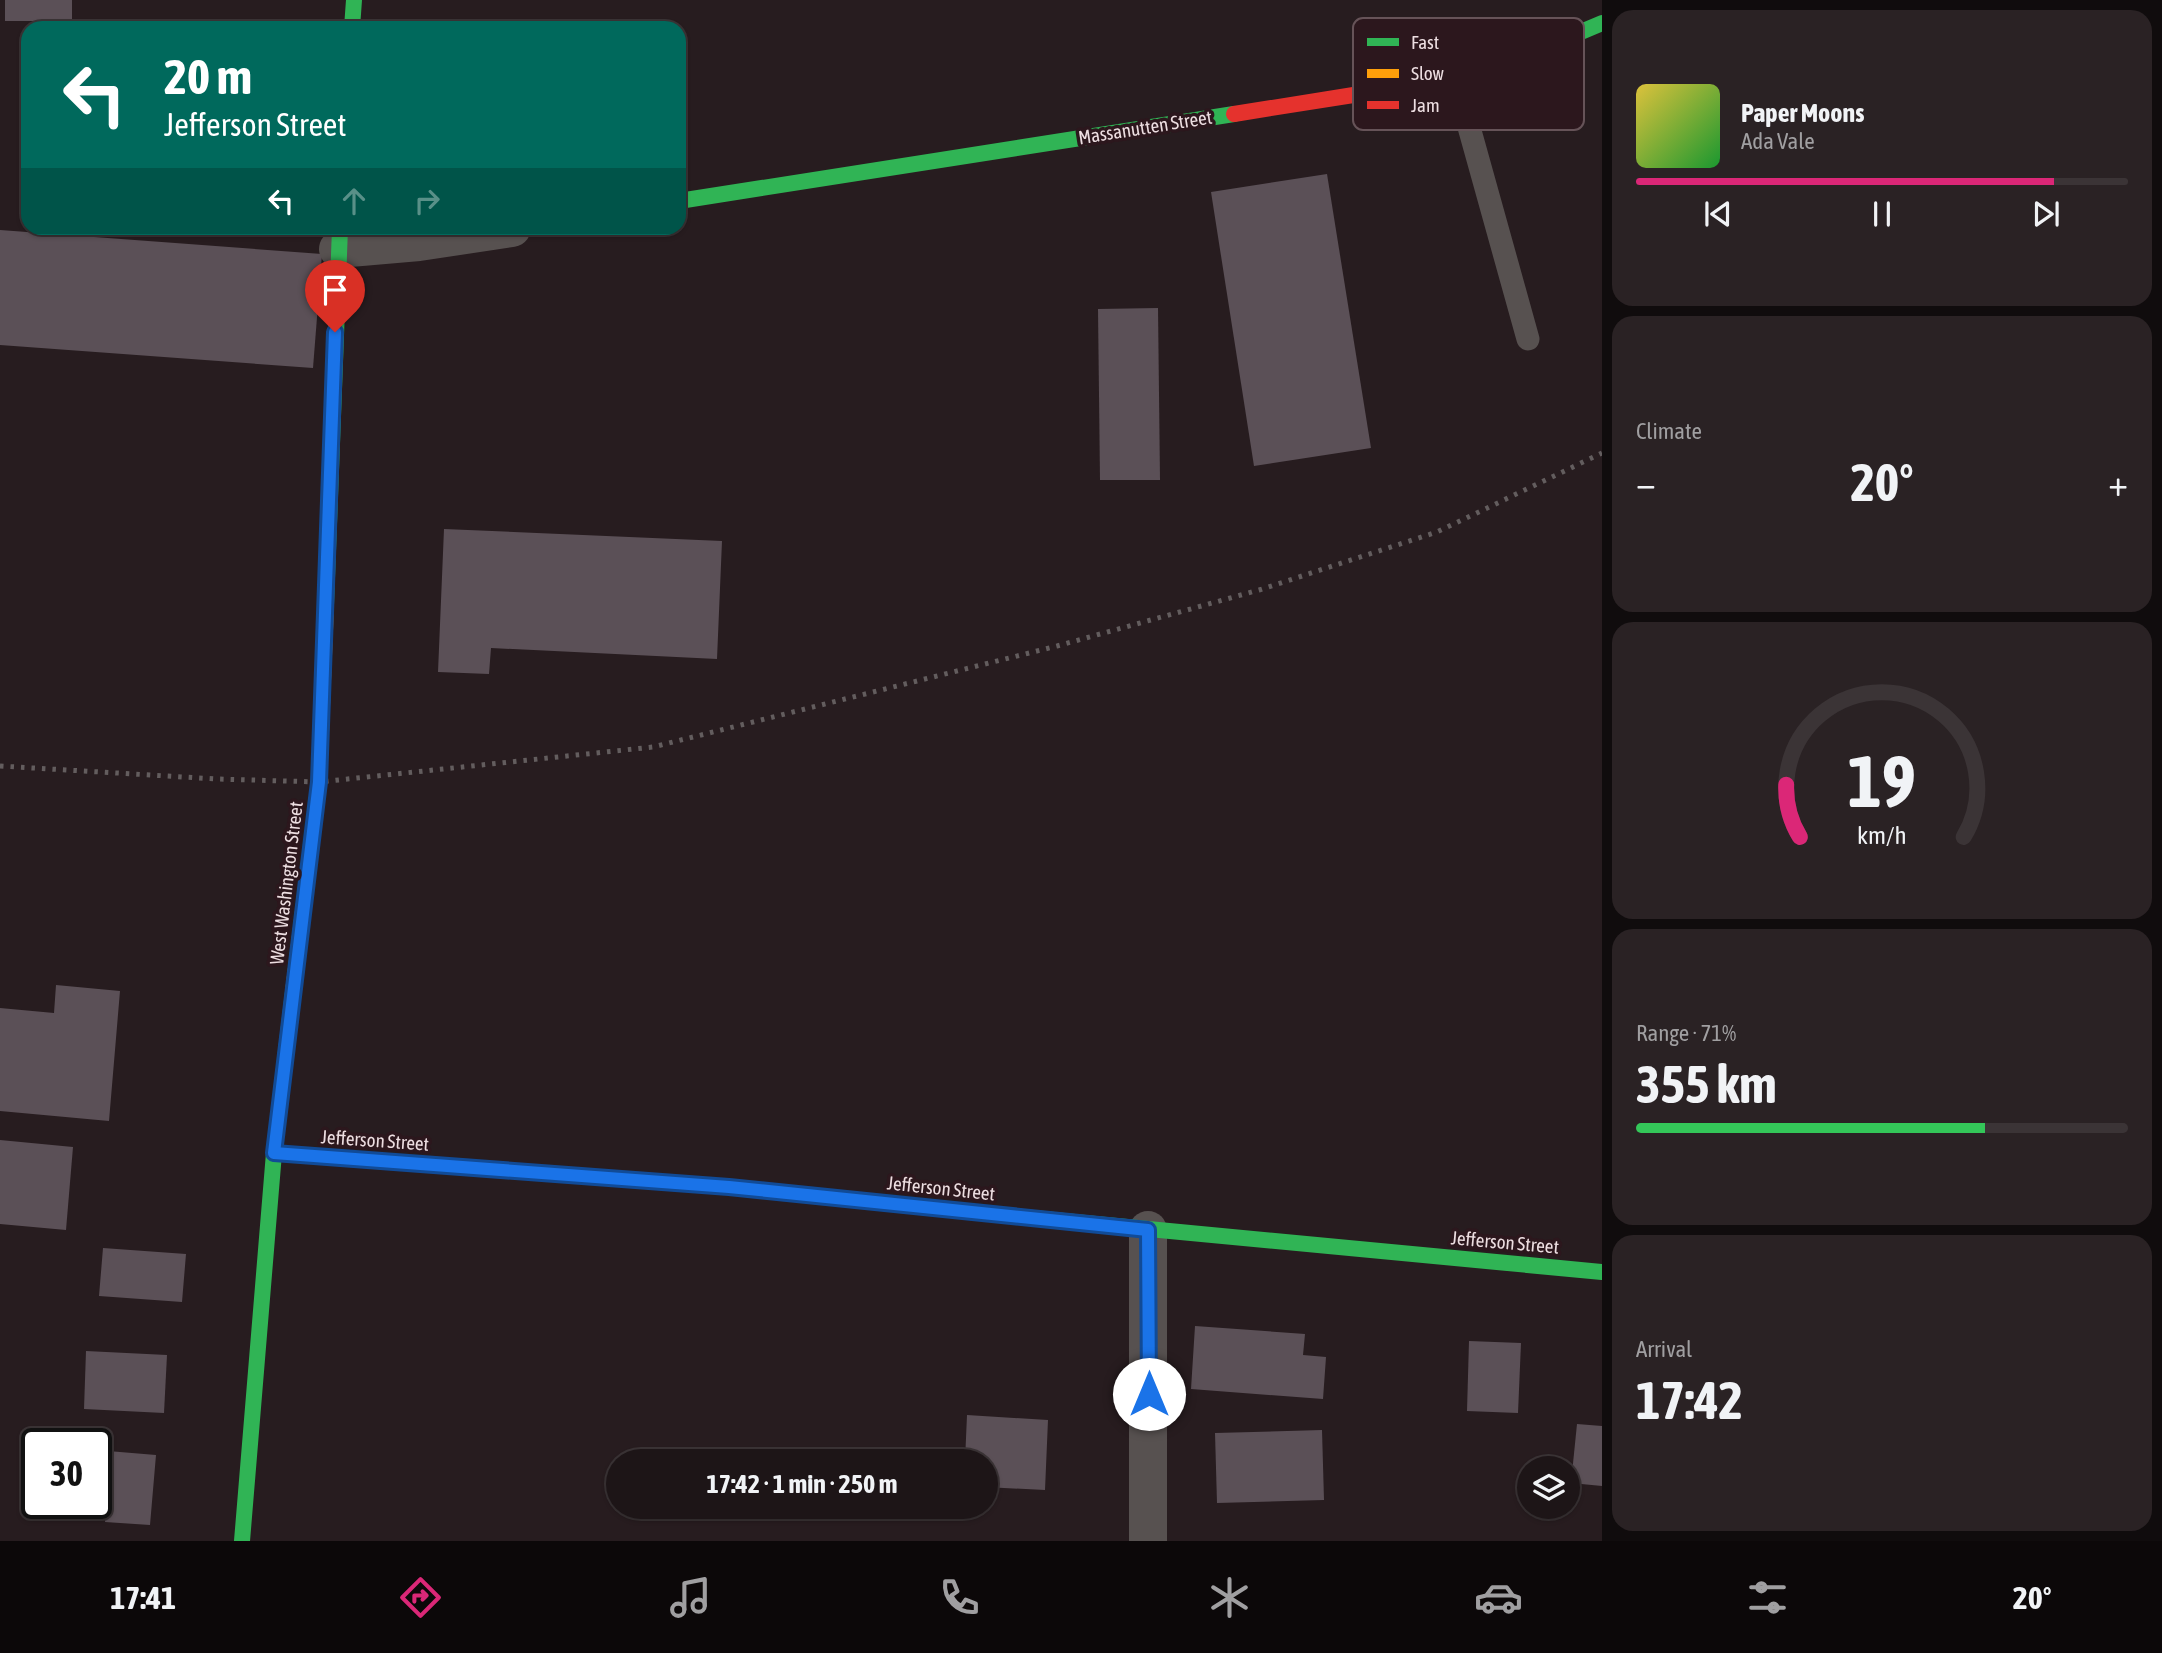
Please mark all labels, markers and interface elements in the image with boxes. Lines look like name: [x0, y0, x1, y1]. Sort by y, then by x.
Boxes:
legend: [1353, 18, 1584, 130]
text: Fast: [1411, 31, 1439, 53]
text: 20 m: [164, 48, 252, 104]
icon: left: [49, 49, 140, 140]
text: Slow: [1411, 62, 1445, 84]
text: Jam: [1411, 94, 1440, 116]
text: Paper Moons: [1741, 98, 1864, 128]
text: Jefferson Street: [164, 106, 347, 143]
street label: Massanutten Street: [1077, 106, 1213, 148]
text: Ada Vale: [1741, 128, 1815, 154]
icon: left: [262, 182, 300, 220]
icon: ahead: [335, 182, 373, 220]
icon: right: [408, 182, 446, 220]
icon: previous: [1699, 195, 1737, 233]
icon: pause: [1863, 195, 1901, 233]
icon: next: [2027, 195, 2065, 233]
pin: [305, 260, 365, 332]
icon: arrive: [316, 271, 354, 309]
text: Climate: [1636, 418, 1702, 444]
text: 20°: [1850, 452, 1914, 512]
text: −: [1636, 461, 1656, 504]
text: +: [2108, 461, 2128, 504]
text: 19: [1848, 739, 1916, 822]
street label: West Washington Street: [265, 800, 307, 966]
text: km/h: [1857, 820, 1907, 848]
text: Range · 71%: [1636, 1020, 1736, 1046]
text: 355 km: [1636, 1054, 1777, 1114]
street label: Jefferson Street: [320, 1125, 430, 1155]
street label: Jefferson Street: [886, 1171, 996, 1205]
street label: Jefferson Street: [1450, 1226, 1560, 1258]
text: Arrival: [1636, 1336, 1692, 1362]
position arrow: [1112, 1357, 1186, 1431]
text: 17:42: [1636, 1370, 1743, 1430]
speed limit sign: 30: [21, 1428, 112, 1519]
map controls: [1517, 1456, 1580, 1519]
button: layers: [1517, 1456, 1580, 1519]
text: 17:42 · 1 min · 250 m: [707, 1469, 897, 1499]
icon: directions: [396, 1573, 445, 1622]
icon: music: [666, 1573, 715, 1622]
icon: phone: [935, 1573, 984, 1622]
icon: climate: [1205, 1573, 1254, 1622]
icon: car: [1474, 1573, 1523, 1622]
icon: filters: [1743, 1573, 1792, 1622]
text: 17:41: [110, 1579, 176, 1616]
text: 20°: [2013, 1579, 2052, 1616]

